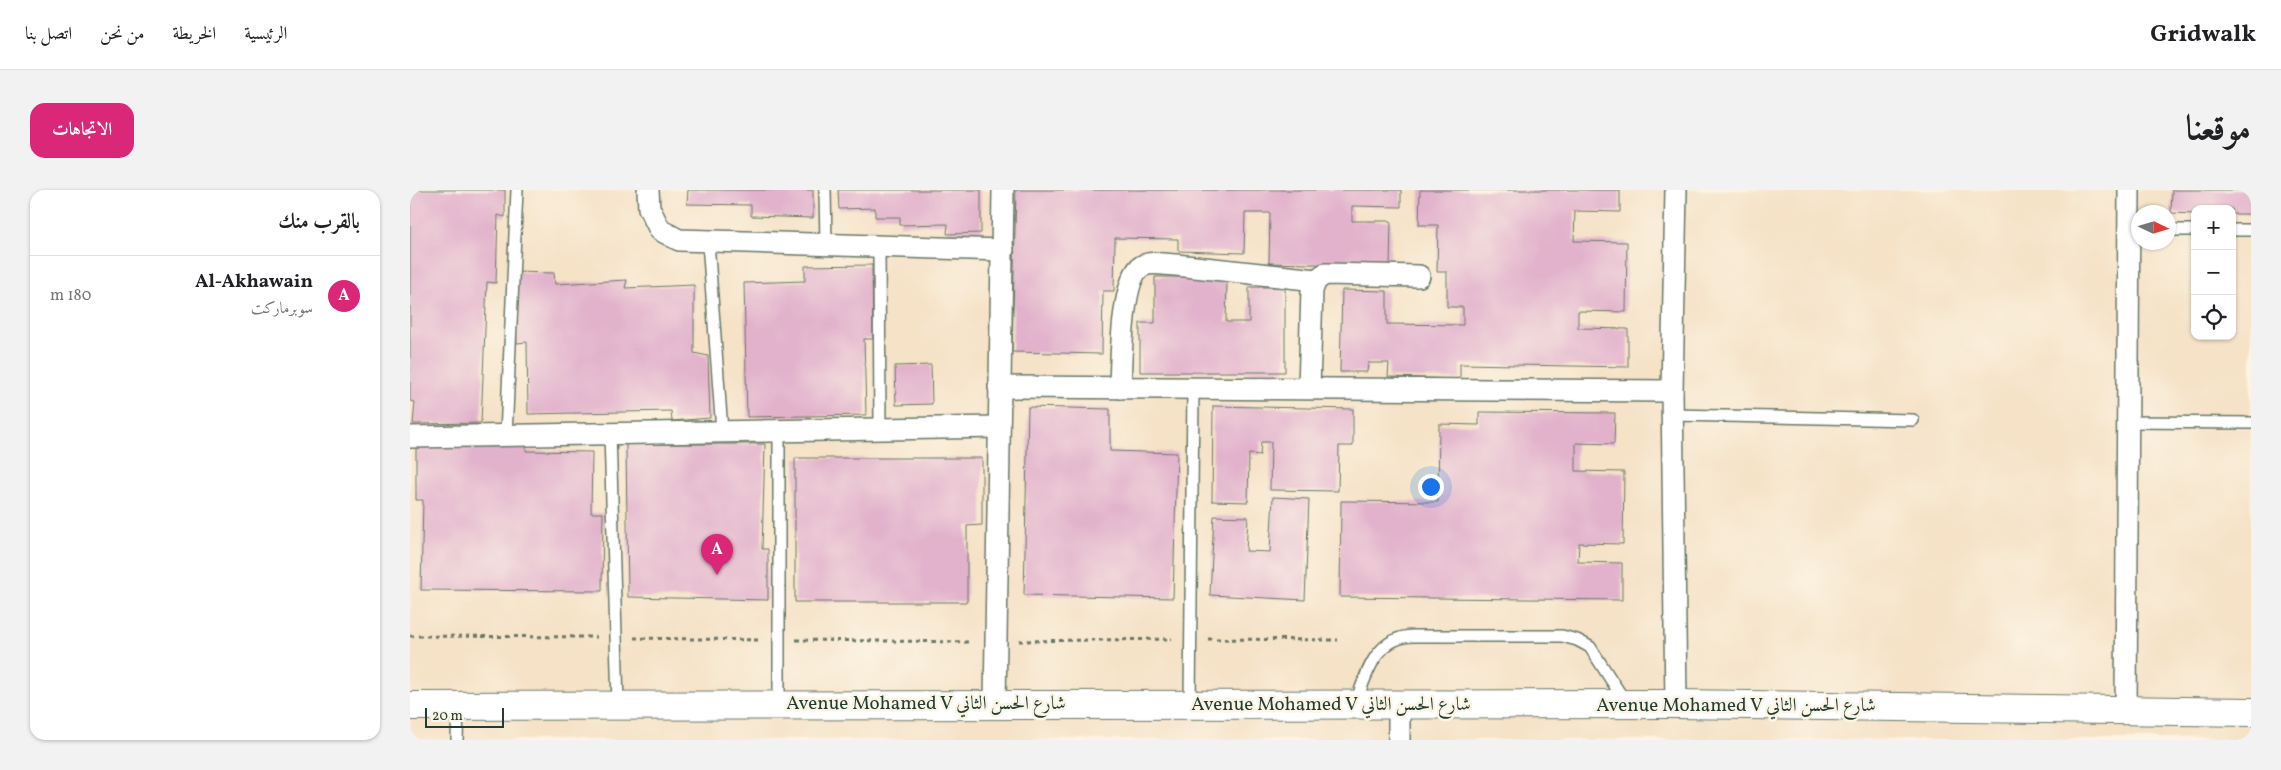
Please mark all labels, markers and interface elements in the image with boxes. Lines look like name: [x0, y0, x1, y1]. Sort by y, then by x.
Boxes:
text: Gridwalk: [2150, 18, 2256, 52]
text: اتصل بنا: [25, 22, 72, 47]
text: من نحن: [100, 22, 144, 47]
text: الخريطة: [172, 22, 216, 47]
text: الرئيسية: [244, 22, 287, 47]
button: الاتجاهات: [30, 103, 134, 158]
text: موقعنا: [2186, 106, 2251, 154]
north arrow: [2131, 205, 2176, 250]
map controls: [2191, 205, 2236, 340]
button: +: [2191, 205, 2236, 250]
text: بالقرب منك: [278, 208, 360, 237]
button: −: [2191, 250, 2236, 295]
text: Al-Akhawain: [195, 269, 313, 295]
text: 180 m: [50, 285, 91, 307]
text: A: [338, 285, 350, 307]
button: locate: [2191, 295, 2236, 340]
text: سوبرماركت: [251, 298, 313, 320]
your location: [1418, 474, 1444, 500]
pin: A: [701, 534, 733, 575]
street label: Avenue Mohamed V شارع الحسن الثاني: [786, 691, 1066, 718]
street label: Avenue Mohamed V شارع الحسن الثاني: [1191, 692, 1471, 719]
street label: Avenue Mohamed V شارع الحسن الثاني: [1596, 693, 1876, 720]
scale bar: [425, 705, 504, 728]
text: 20 m: [432, 707, 463, 726]

